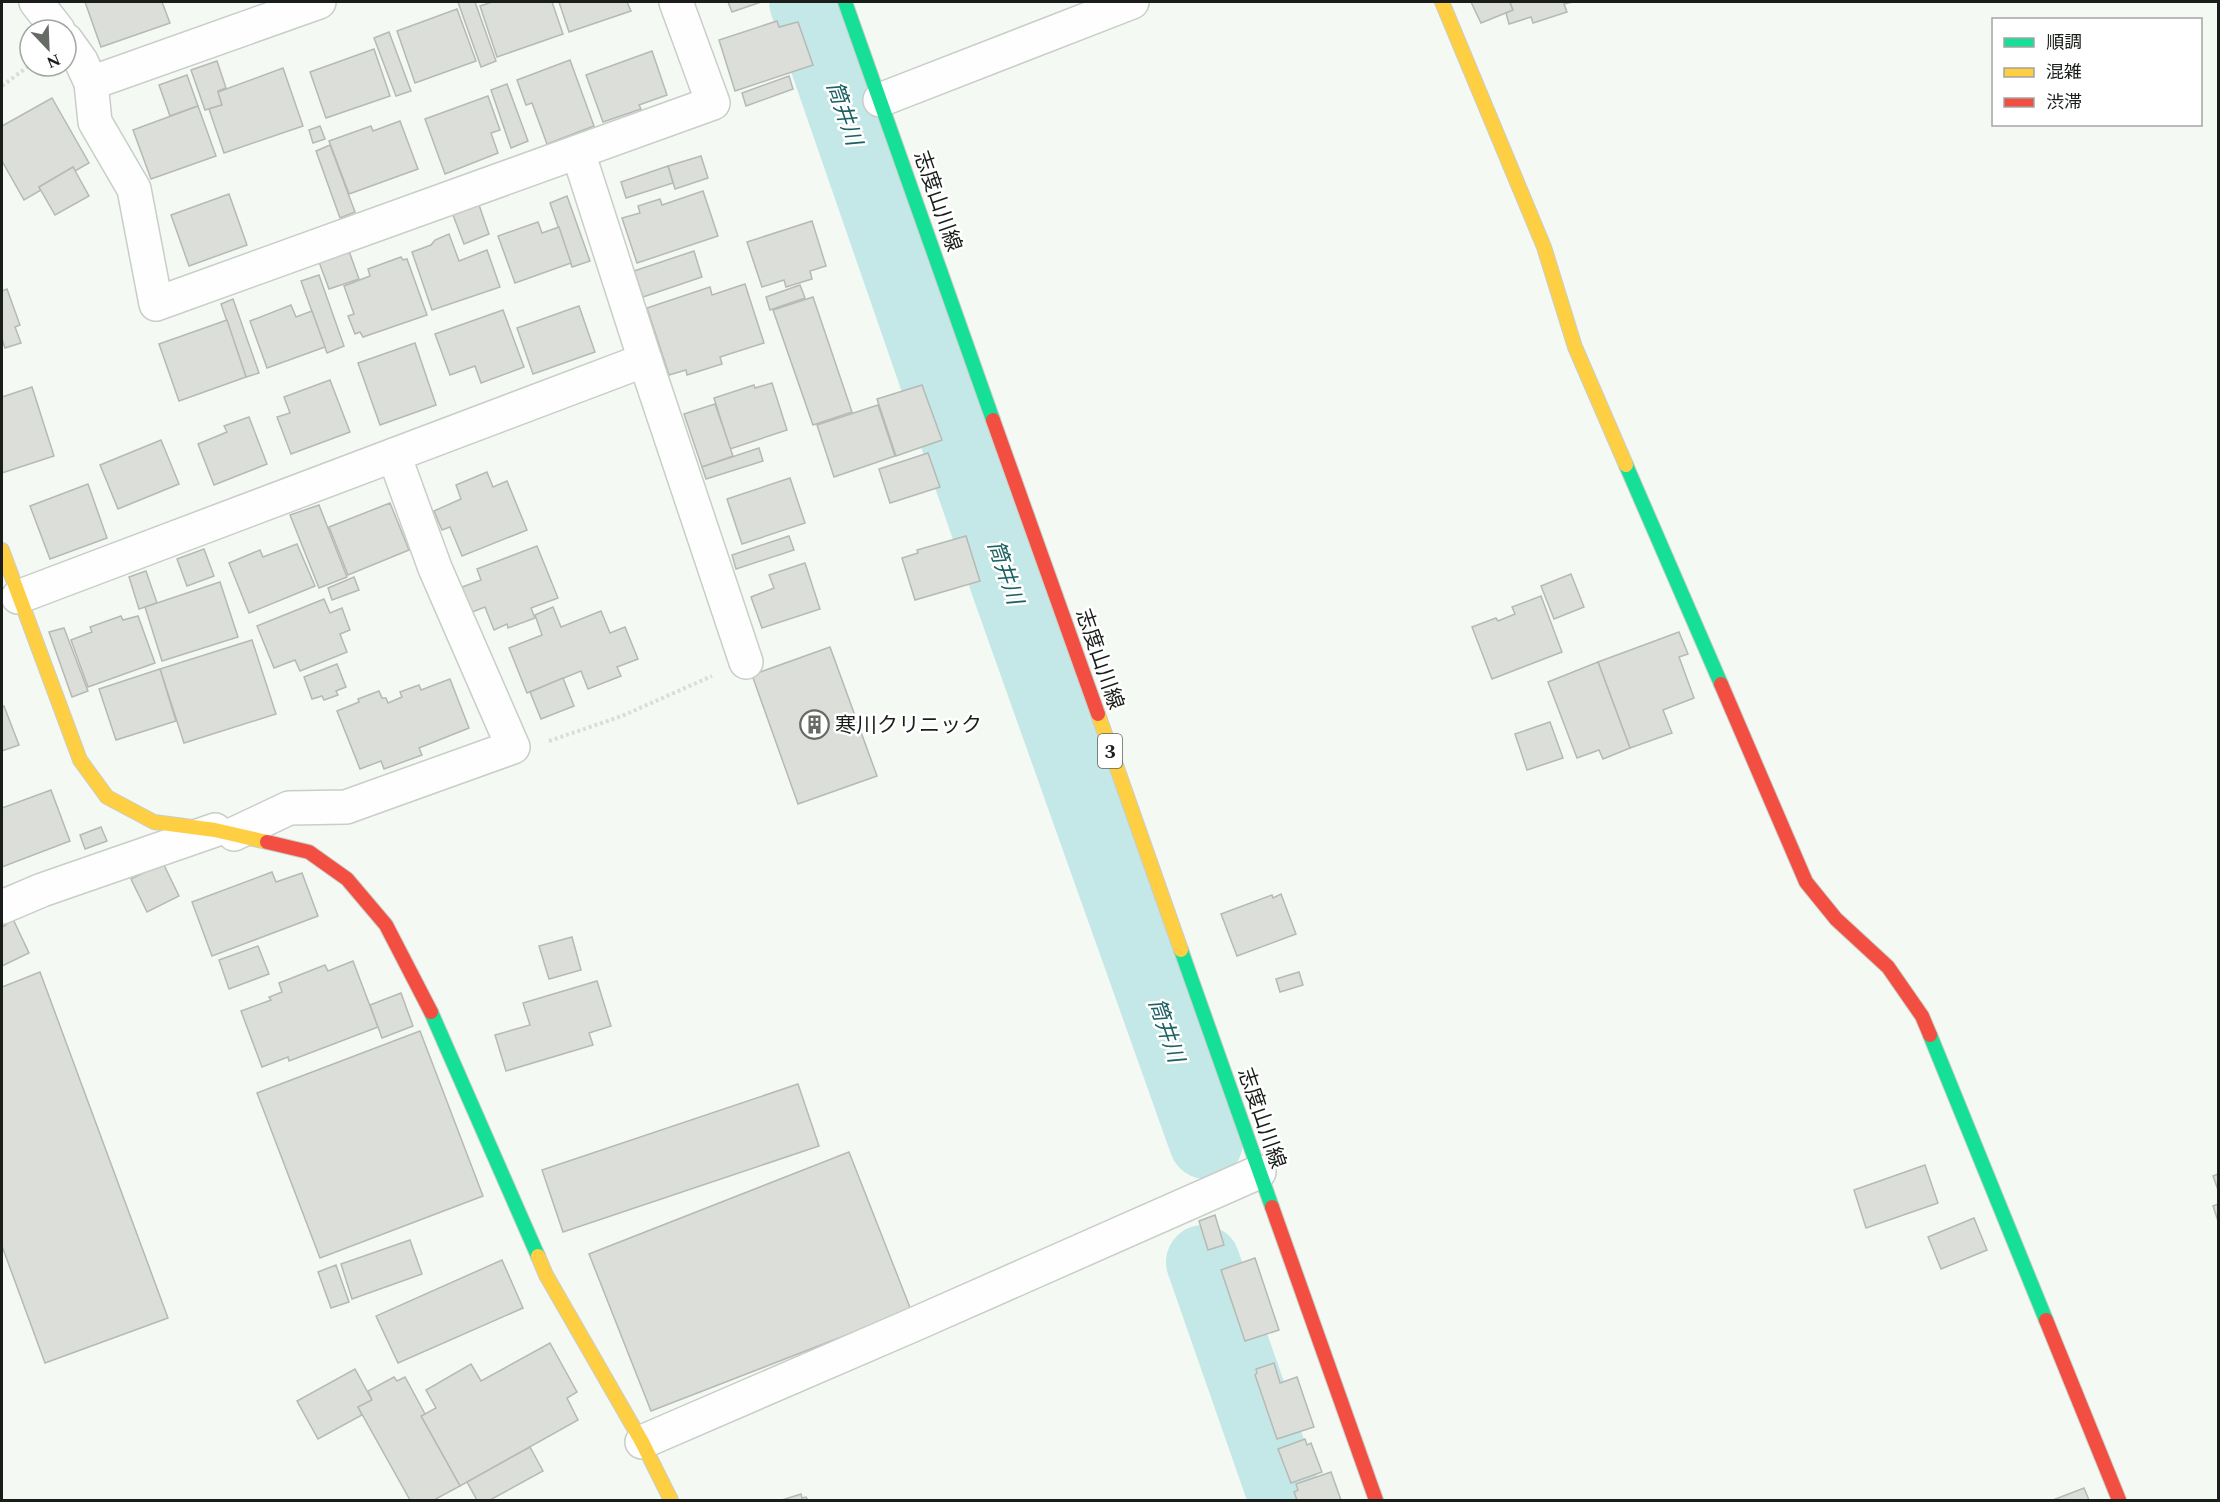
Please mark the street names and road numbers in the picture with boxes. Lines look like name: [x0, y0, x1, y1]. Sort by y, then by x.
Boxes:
street label: 志度山川線: [905, 146, 969, 256]
street label: 志度山川線: [1067, 604, 1131, 714]
road number: 3: [1098, 734, 1122, 768]
street label: 志度山川線: [1229, 1063, 1293, 1173]

